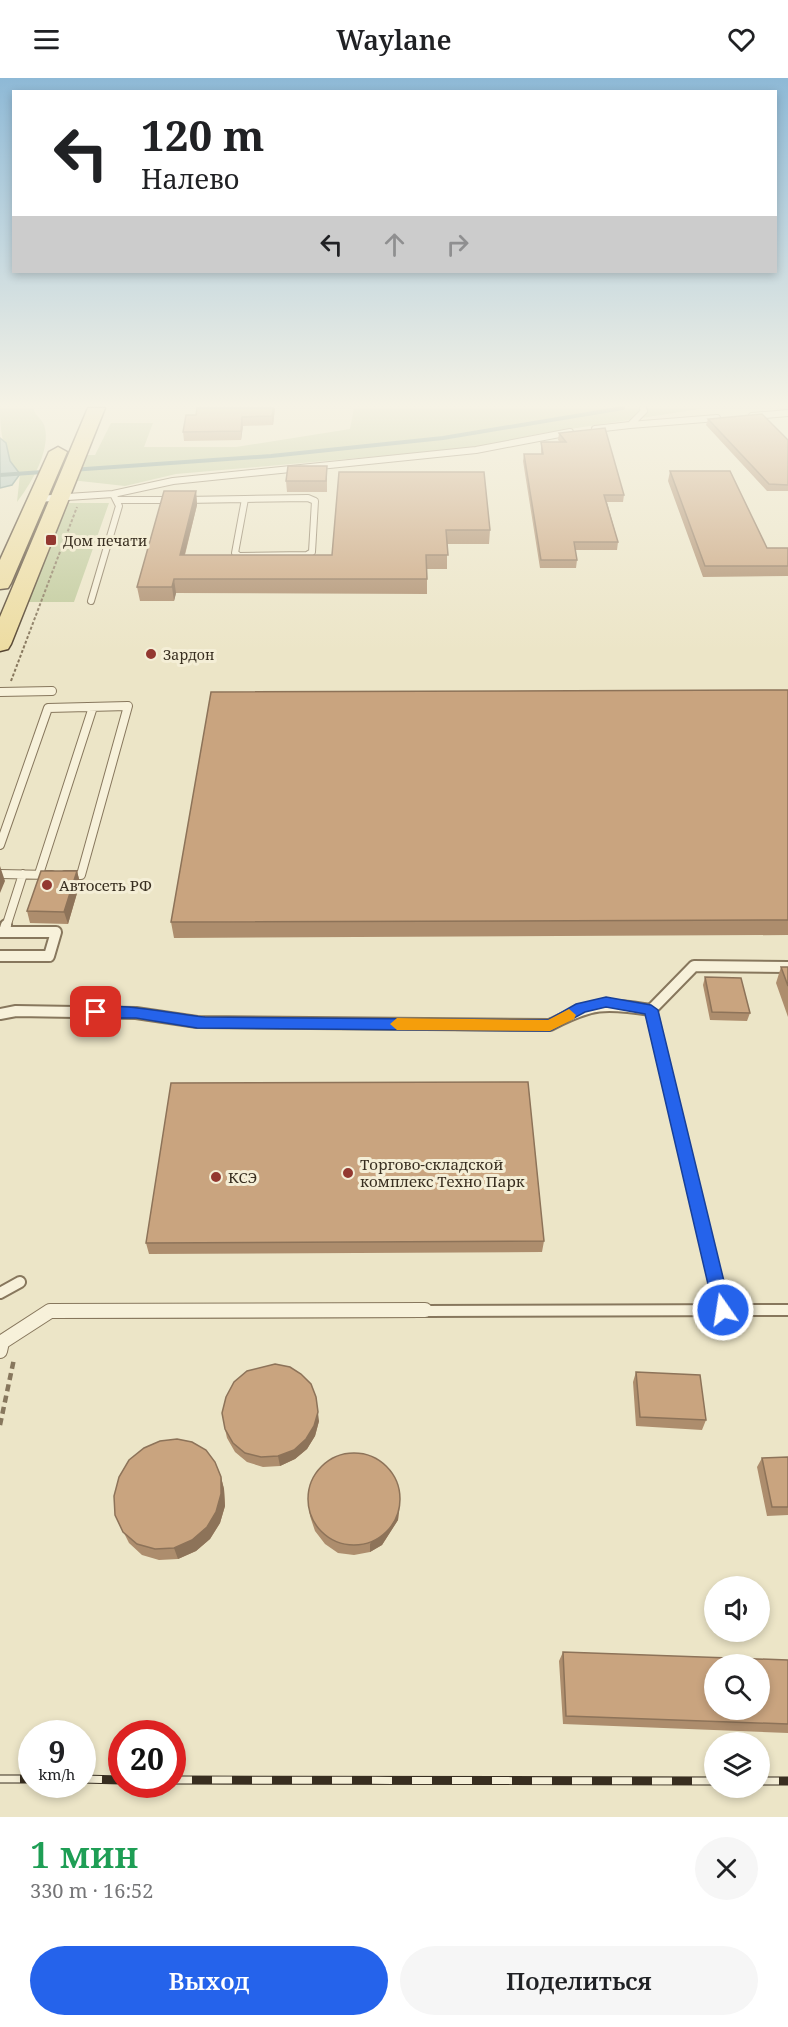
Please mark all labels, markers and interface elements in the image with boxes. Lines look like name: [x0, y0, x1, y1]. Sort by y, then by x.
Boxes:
text: Waylane: [336, 21, 452, 58]
icon: menu: [30, 23, 63, 56]
icon: heart: [725, 23, 758, 56]
text: 120 m: [141, 106, 265, 163]
icon: left: [42, 114, 120, 192]
text: Налево: [141, 160, 239, 197]
icon: left: [315, 228, 348, 261]
icon: ahead: [378, 228, 411, 261]
icon: right: [441, 228, 474, 261]
place label: Дом печати: [63, 531, 147, 550]
marker: Дом печати: [44, 533, 58, 547]
place label: Зардон: [163, 645, 214, 664]
marker: Зардон: [144, 647, 158, 661]
place label: Автосеть РФ: [59, 875, 152, 895]
marker: Автосеть РФ: [40, 878, 54, 892]
pin: [70, 986, 121, 1037]
icon: arrive: [79, 995, 112, 1028]
place label: Торгово-складской комплекс Техно Парк: [360, 1154, 525, 1191]
marker: Торгово-складской комплекс Техно Парк: [341, 1166, 355, 1180]
place label: КСЭ: [228, 1167, 257, 1187]
marker: КСЭ: [209, 1170, 223, 1184]
position arrow: [691, 1278, 755, 1342]
map controls: [704, 1576, 770, 1798]
button: sound: [704, 1576, 770, 1642]
button: search: [704, 1654, 770, 1720]
speed limit sign: 20: [108, 1720, 186, 1798]
text: 9: [49, 1731, 65, 1772]
button: layers: [704, 1732, 770, 1798]
text: km/h: [39, 1764, 75, 1784]
text: 1 мин: [30, 1830, 139, 1879]
button: close: [695, 1837, 758, 1900]
text: 330 m · 16:52: [30, 1877, 153, 1904]
button: Выход: [30, 1946, 388, 2015]
button: Поделиться: [400, 1946, 758, 2015]

